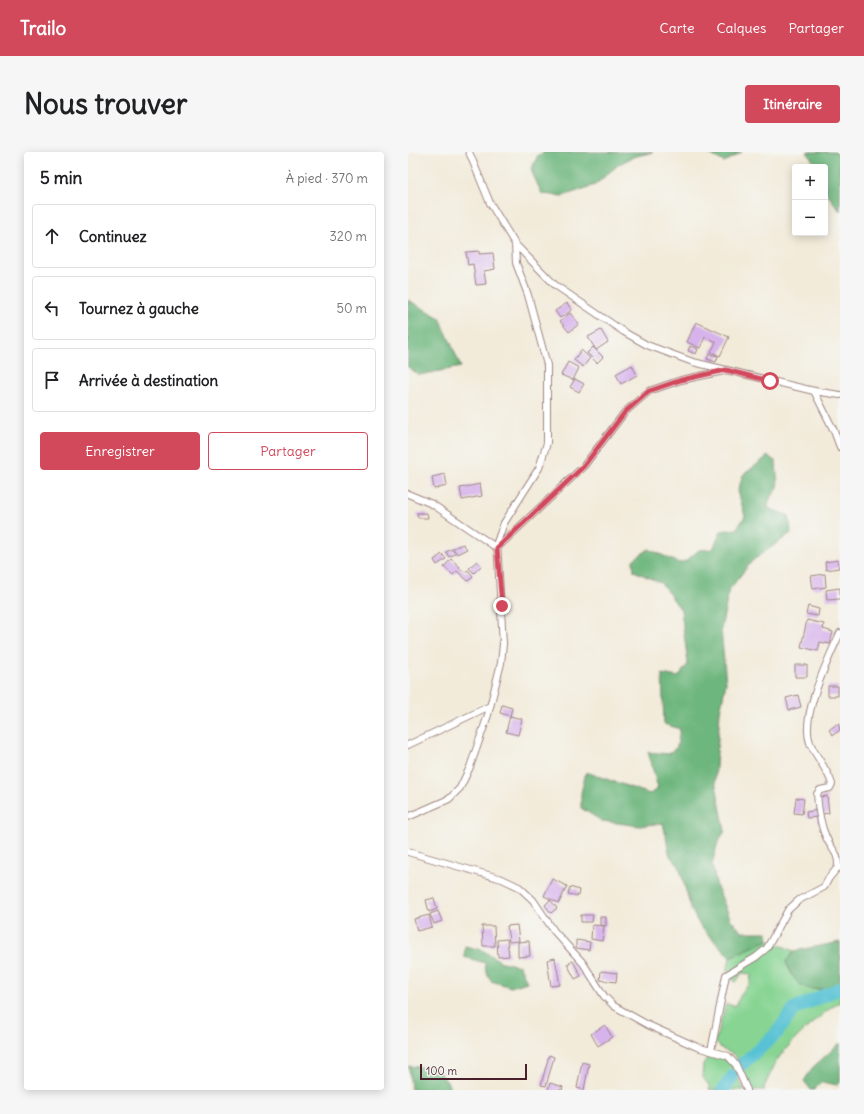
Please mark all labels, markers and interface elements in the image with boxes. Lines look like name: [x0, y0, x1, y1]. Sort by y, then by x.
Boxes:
text: Trailo: [20, 16, 66, 40]
text: Carte: [660, 19, 694, 37]
text: Calques: [716, 19, 766, 37]
text: Partager: [788, 19, 844, 37]
button: Itinéraire: [745, 85, 840, 123]
text: Nous trouver: [24, 86, 187, 122]
map controls: [792, 164, 828, 236]
button: +: [792, 164, 828, 200]
text: 5 min: [40, 167, 82, 189]
text: À pied · 370 m: [286, 170, 368, 187]
button: −: [792, 200, 828, 236]
icon: ahead: [41, 225, 63, 247]
text: Continuez: [79, 227, 147, 246]
text: 320 m: [329, 228, 367, 245]
icon: left: [41, 297, 63, 319]
text: Tournez à gauche: [79, 299, 199, 318]
text: 50 m: [336, 300, 367, 317]
icon: arrive: [41, 369, 63, 391]
text: Arrivée à destination: [79, 371, 218, 390]
route start: [761, 372, 779, 390]
button: Enregistrer: [40, 432, 200, 470]
button: Partager: [208, 432, 368, 470]
route end: [493, 597, 511, 615]
scale bar: [420, 1062, 527, 1081]
text: 100 m: [426, 1064, 457, 1078]

